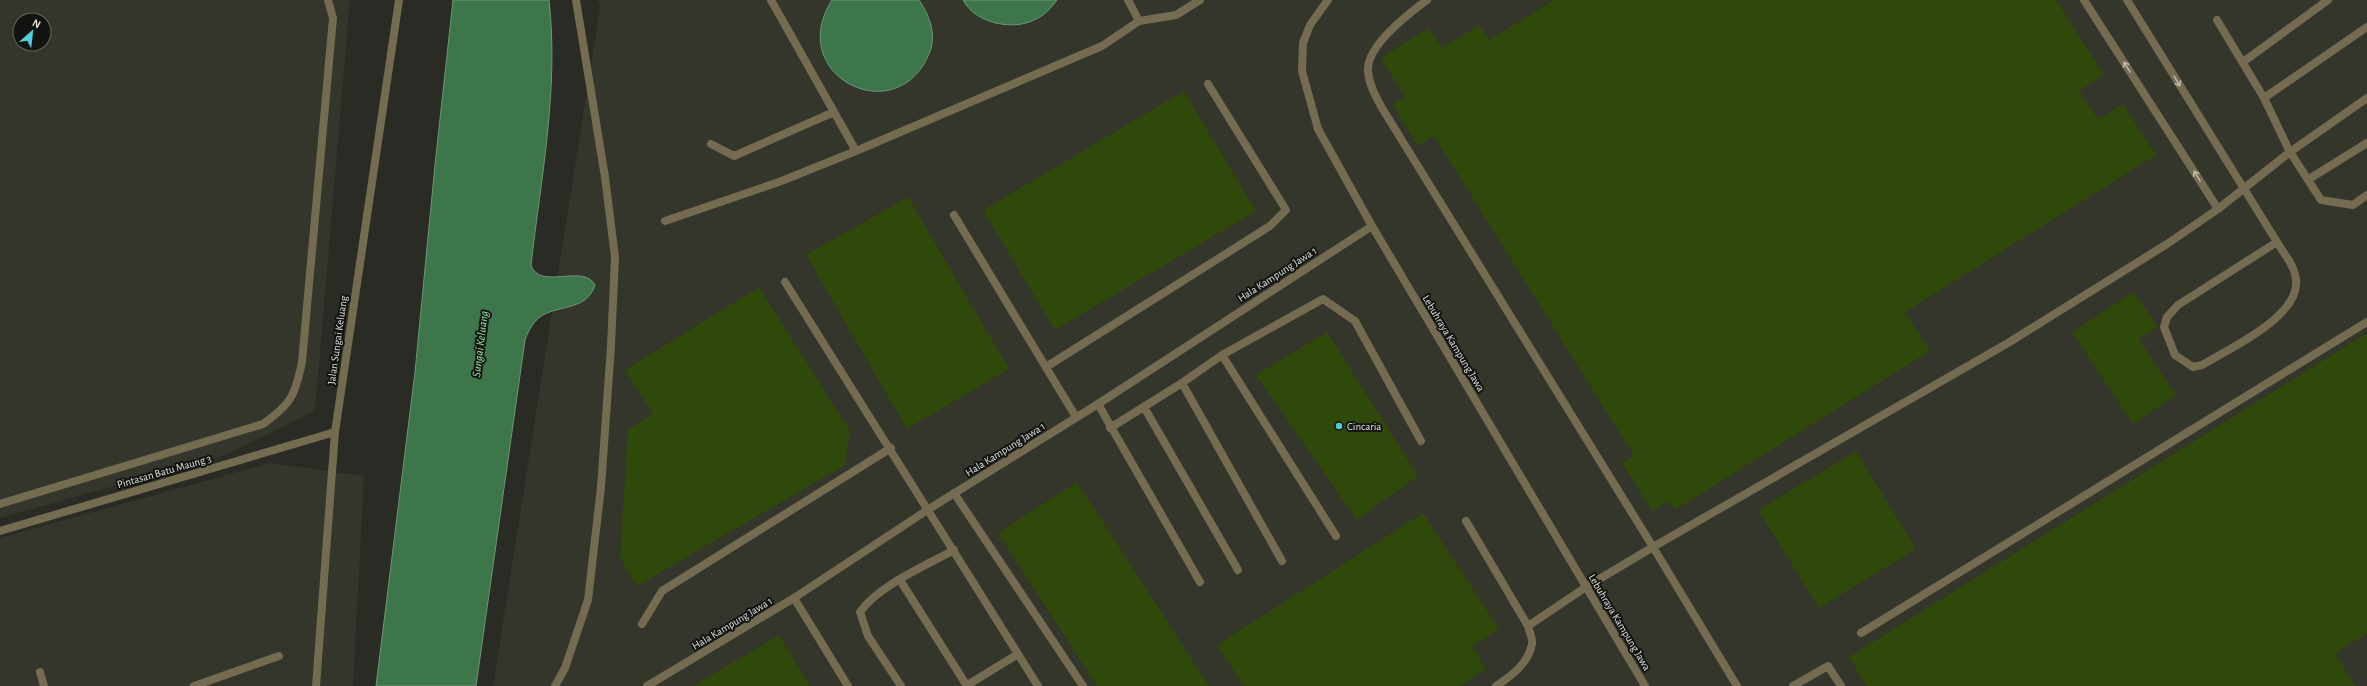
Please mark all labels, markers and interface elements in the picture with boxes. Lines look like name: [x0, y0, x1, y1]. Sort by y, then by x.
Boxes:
north arrow: [12, 12, 52, 52]
text: N: [30, 17, 42, 30]
one-way arrow: [2123, 62, 2131, 73]
one-way arrow: [2173, 75, 2181, 87]
one-way arrow: [2193, 171, 2201, 182]
street label: Hala Kampung Jawa 1: [1236, 245, 1319, 304]
street label: Lebuhraya Kampung Jawa: [1420, 293, 1487, 393]
street label: Jalan Sungai Keluang: [326, 294, 349, 385]
water label: Sungai Keluang: [470, 310, 490, 378]
street label: Hala Kampung Jawa 1: [963, 420, 1047, 478]
marker: Cincaria: [1334, 421, 1344, 431]
place label: Cincaria: [1347, 421, 1381, 432]
street label: Pintasan Batu Maung 3: [116, 453, 213, 490]
street label: Lebuhraya Kampung Jawa: [1586, 572, 1653, 672]
street label: Hala Kampung Jawa 1: [690, 595, 774, 652]

